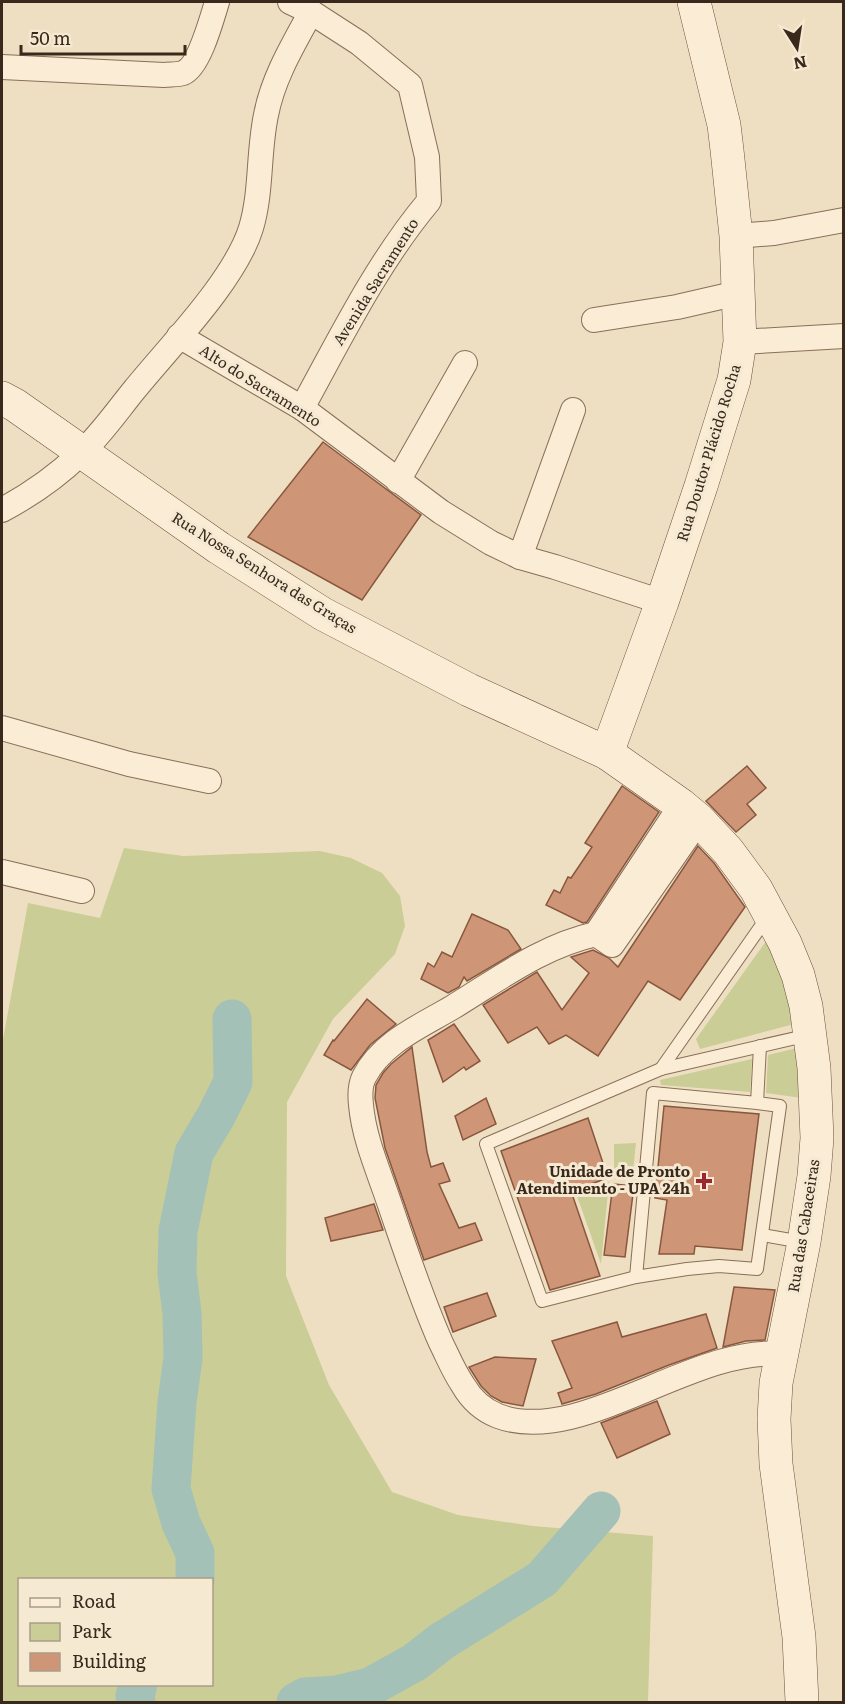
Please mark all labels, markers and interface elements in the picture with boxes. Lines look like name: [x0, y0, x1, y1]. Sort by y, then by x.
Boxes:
scale bar: [21, 18, 184, 56]
north arrow: [767, 18, 827, 78]
text: 50 m: [30, 24, 71, 51]
text: N: [791, 51, 809, 77]
street label: Avenida Sacramento: [326, 213, 423, 349]
street label: Alto do Sacramento: [195, 338, 327, 432]
street label: Rua Doutor Plácido Rocha: [670, 360, 746, 544]
street label: Rua Nossa Senhora das Graças: [168, 505, 362, 638]
street label: Rua das Cabaceiras: [781, 1157, 824, 1294]
place label: Unidade de Pronto Atendimento - UPA 24h: [516, 1159, 690, 1199]
marker: Unidade de Pronto Atendimento - UPA 24h: [695, 1172, 713, 1190]
legend: [18, 1578, 213, 1686]
text: Road: [72, 1587, 116, 1614]
text: Park: [72, 1617, 113, 1644]
text: Building: [72, 1647, 147, 1674]

